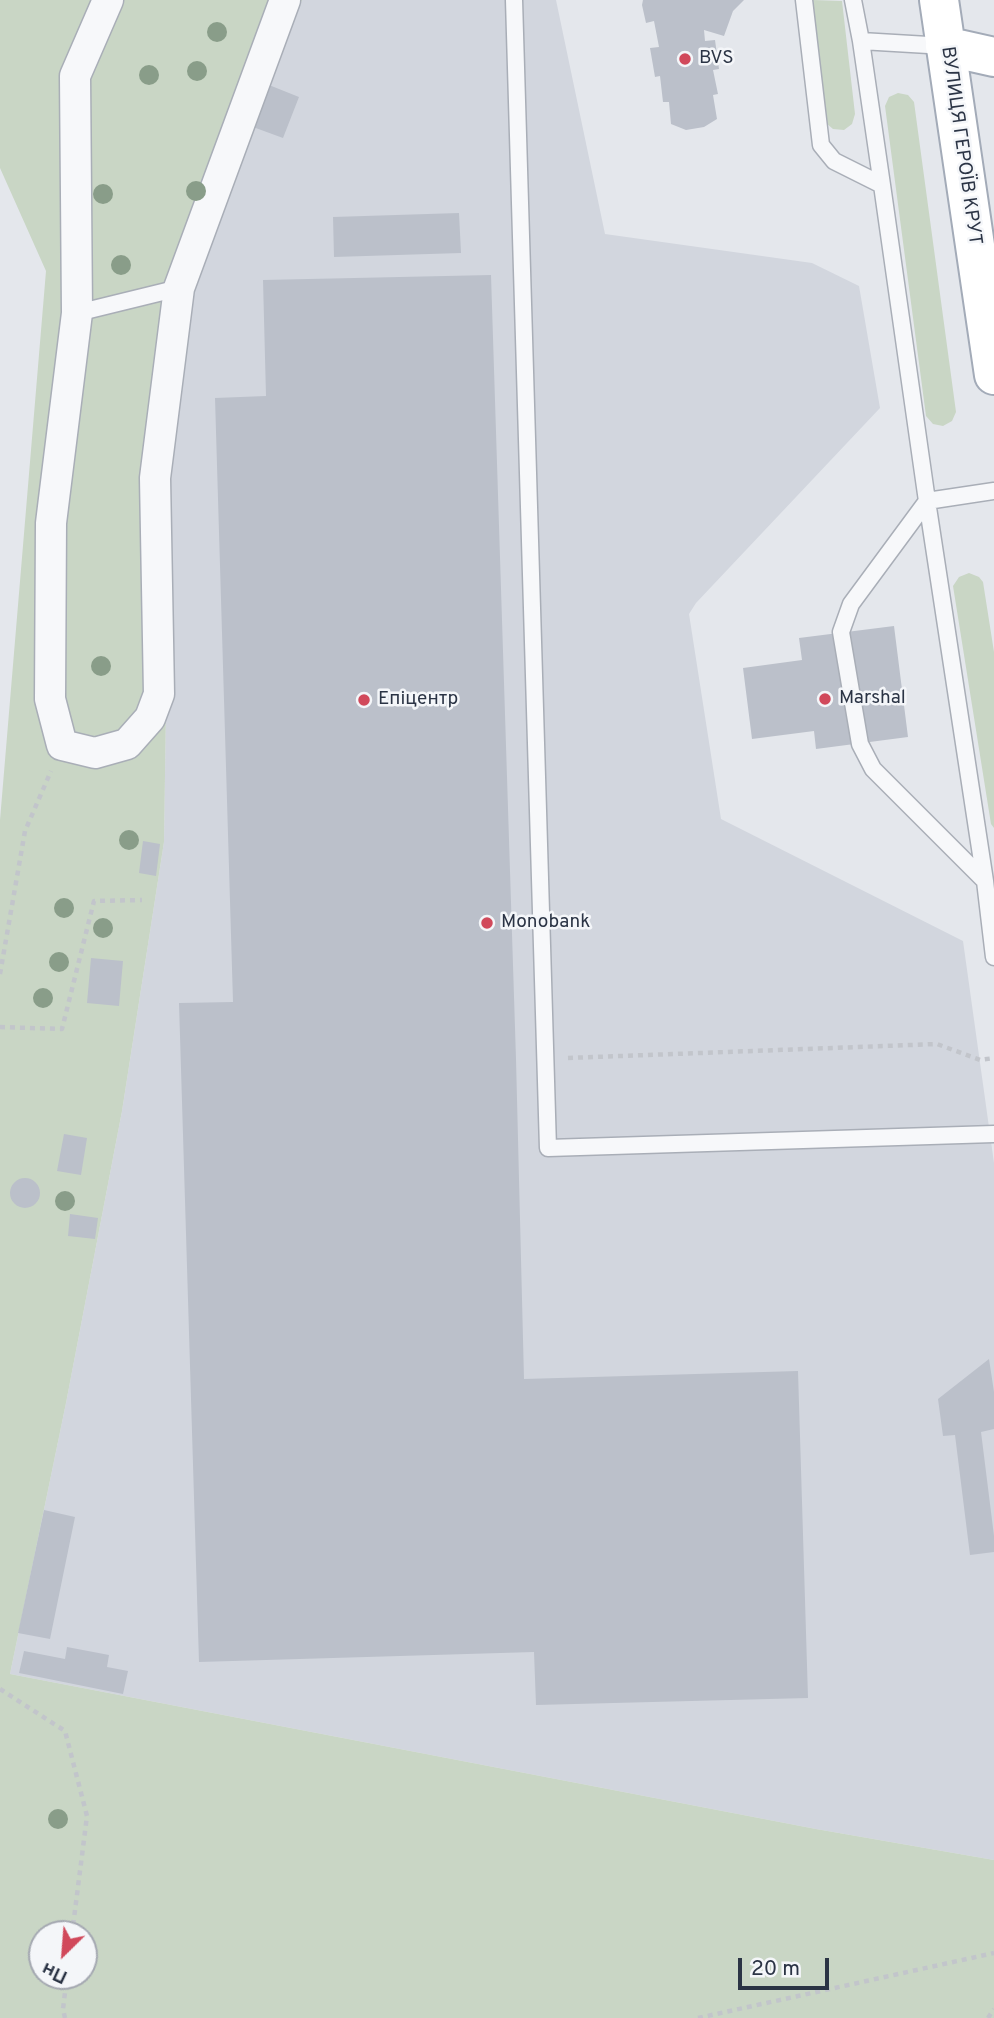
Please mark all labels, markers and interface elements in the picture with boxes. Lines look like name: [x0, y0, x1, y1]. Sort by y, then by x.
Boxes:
street label: ВУЛИЦЯ ГЕРОЇВ КРУТ: [935, 45, 985, 247]
place label: BVS: [699, 48, 734, 70]
marker: BVS: [677, 51, 693, 67]
place label: Marshal: [839, 688, 906, 710]
place label: Епіцентр: [378, 689, 458, 711]
marker: Marshal: [817, 691, 833, 707]
marker: Епіцентр: [356, 692, 372, 708]
place label: Monobank: [501, 912, 590, 934]
marker: Monobank: [479, 915, 495, 931]
north arrow: [28, 1920, 98, 1990]
scale bar: [742, 1944, 833, 1988]
text: Пн: [38, 1956, 72, 1989]
text: 20 m: [751, 1956, 800, 1983]

